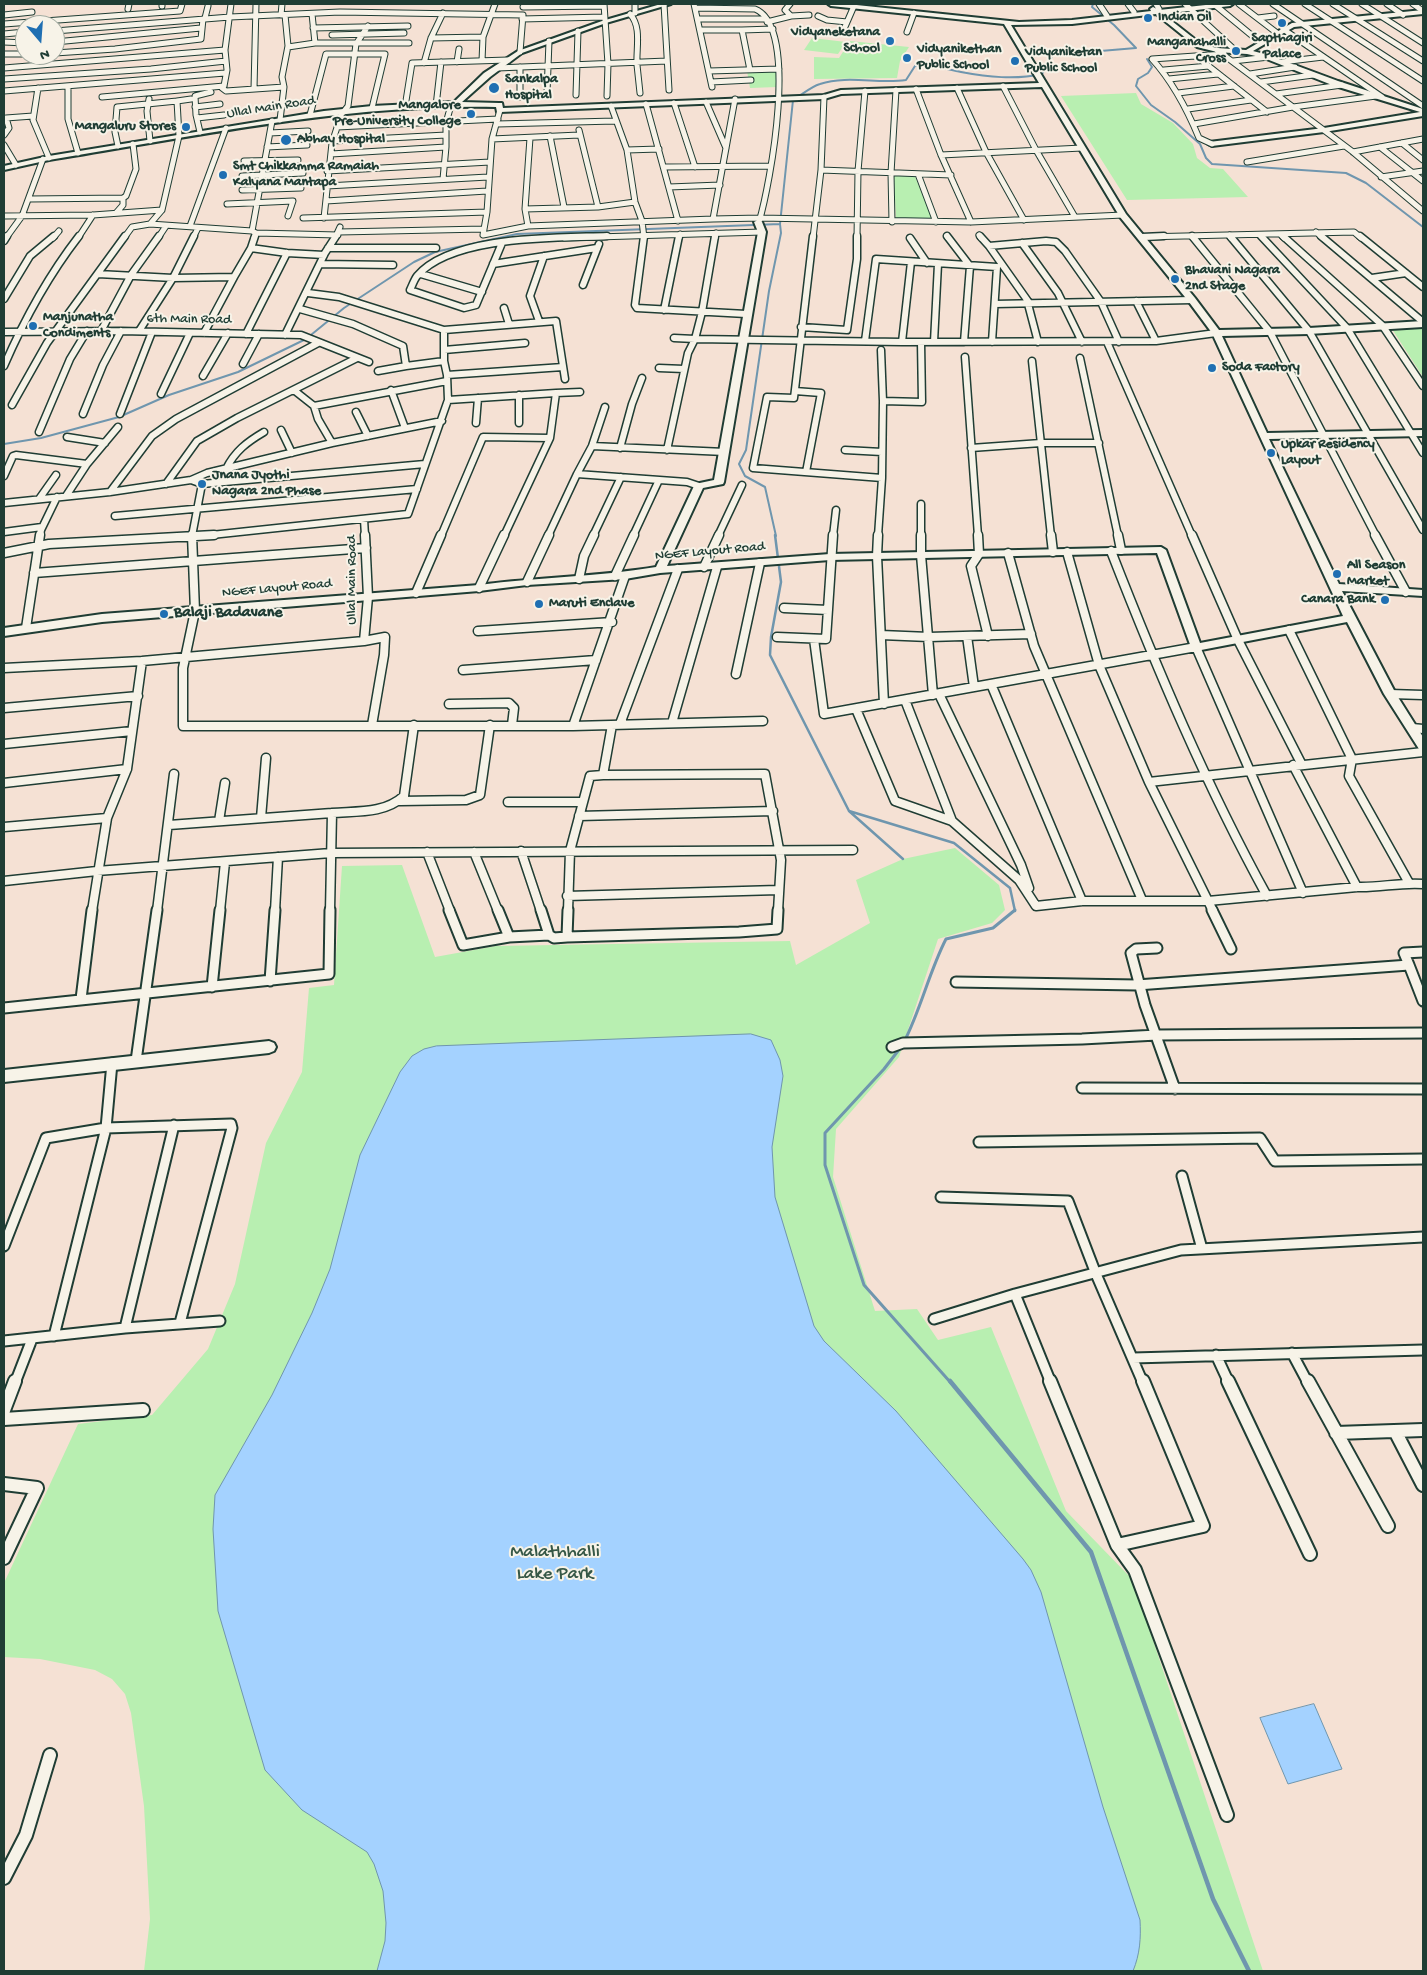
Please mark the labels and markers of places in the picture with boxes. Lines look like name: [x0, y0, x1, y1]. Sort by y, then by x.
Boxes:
place label: Indian Oil: [1158, 10, 1212, 26]
marker: Indian Oil: [1142, 12, 1154, 24]
marker: Sapthagiri Palace: [1276, 17, 1288, 29]
place label: Vidyaneketana School: [791, 25, 880, 58]
place label: Sapthagiri Palace: [1251, 31, 1313, 64]
marker: Vidyaneketana School: [884, 35, 896, 47]
place label: Manganahalli Cross: [1147, 35, 1226, 68]
place label: Vidyanikethan Public School: [917, 42, 1001, 74]
place label: Vidyaniketan Public School: [1025, 45, 1102, 78]
marker: Manganahalli Cross: [1230, 45, 1242, 57]
marker: Vidyanikethan Public School: [901, 52, 913, 64]
marker: Vidyaniketan Public School: [1009, 55, 1021, 67]
place label: Sankalpa Hospital: [505, 72, 558, 104]
marker: Sankalpa Hospital: [487, 81, 501, 95]
place label: Mangalore Pre-University College: [333, 98, 461, 130]
marker: Mangalore Pre-University College: [465, 108, 477, 120]
place label: Mangaluru Stores: [75, 119, 176, 135]
marker: Mangaluru Stores: [180, 121, 192, 133]
place label: Abhay Hospital: [297, 132, 385, 148]
marker: Abhay Hospital: [279, 133, 293, 147]
place label: Smt Chikkamma Ramaiah Kalyana Mantapa: [233, 159, 379, 192]
marker: Smt Chikkamma Ramaiah Kalyana Mantapa: [217, 169, 229, 181]
place label: Bhavani Nagara 2nd Stage: [1185, 263, 1280, 296]
marker: Bhavani Nagara 2nd Stage: [1169, 273, 1181, 285]
place label: Manjunatha Condiments: [43, 310, 113, 342]
marker: Manjunatha Condiments: [27, 320, 39, 332]
place label: Soda Factory: [1222, 360, 1300, 376]
marker: Soda Factory: [1206, 362, 1218, 374]
place label: Upkar Residency Layout: [1281, 437, 1375, 470]
marker: Upkar Residency Layout: [1265, 447, 1277, 459]
place label: Jnana Jyothi Nagara 2nd Phase: [212, 468, 321, 501]
marker: Jnana Jyothi Nagara 2nd Phase: [196, 478, 208, 490]
place label: All Season Market: [1347, 558, 1405, 590]
marker: All Season Market: [1331, 568, 1343, 580]
place label: Canara Bank: [1301, 592, 1375, 608]
marker: Canara Bank: [1379, 594, 1391, 606]
place label: Maruti Enclave: [549, 596, 634, 612]
marker: Maruti Enclave: [533, 598, 545, 610]
place label: Balaji Badavane: [174, 604, 282, 624]
marker: Balaji Badavane: [158, 608, 170, 620]

